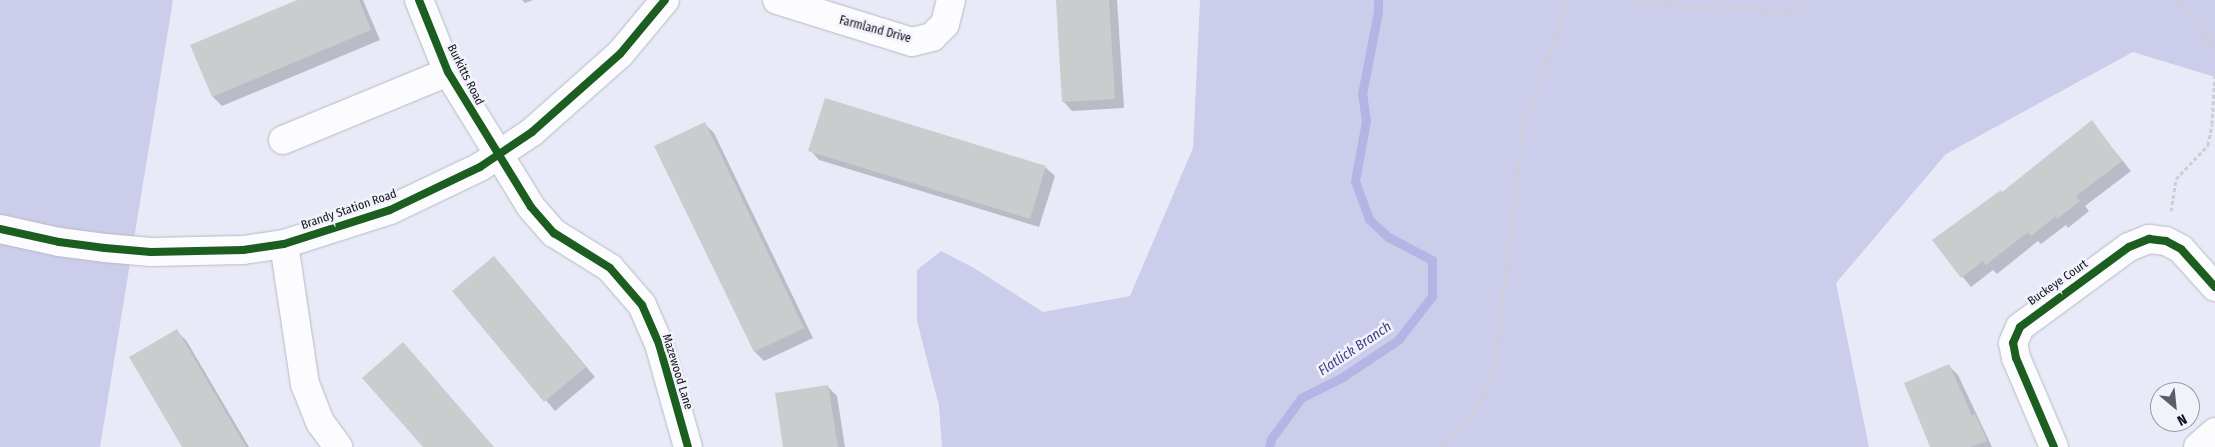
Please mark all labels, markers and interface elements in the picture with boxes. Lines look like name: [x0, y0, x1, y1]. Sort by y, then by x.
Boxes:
street label: Farmland Drive: [837, 13, 913, 47]
street label: Burkitts Road: [444, 42, 486, 108]
street label: Brandy Station Road: [299, 187, 399, 233]
street label: Buckeye Court: [2025, 257, 2091, 309]
water label: Flatlick Branch: [1315, 318, 1395, 380]
street label: Mazewood Lane: [659, 333, 695, 411]
north arrow: [2150, 382, 2200, 432]
text: N: [2174, 410, 2190, 429]

